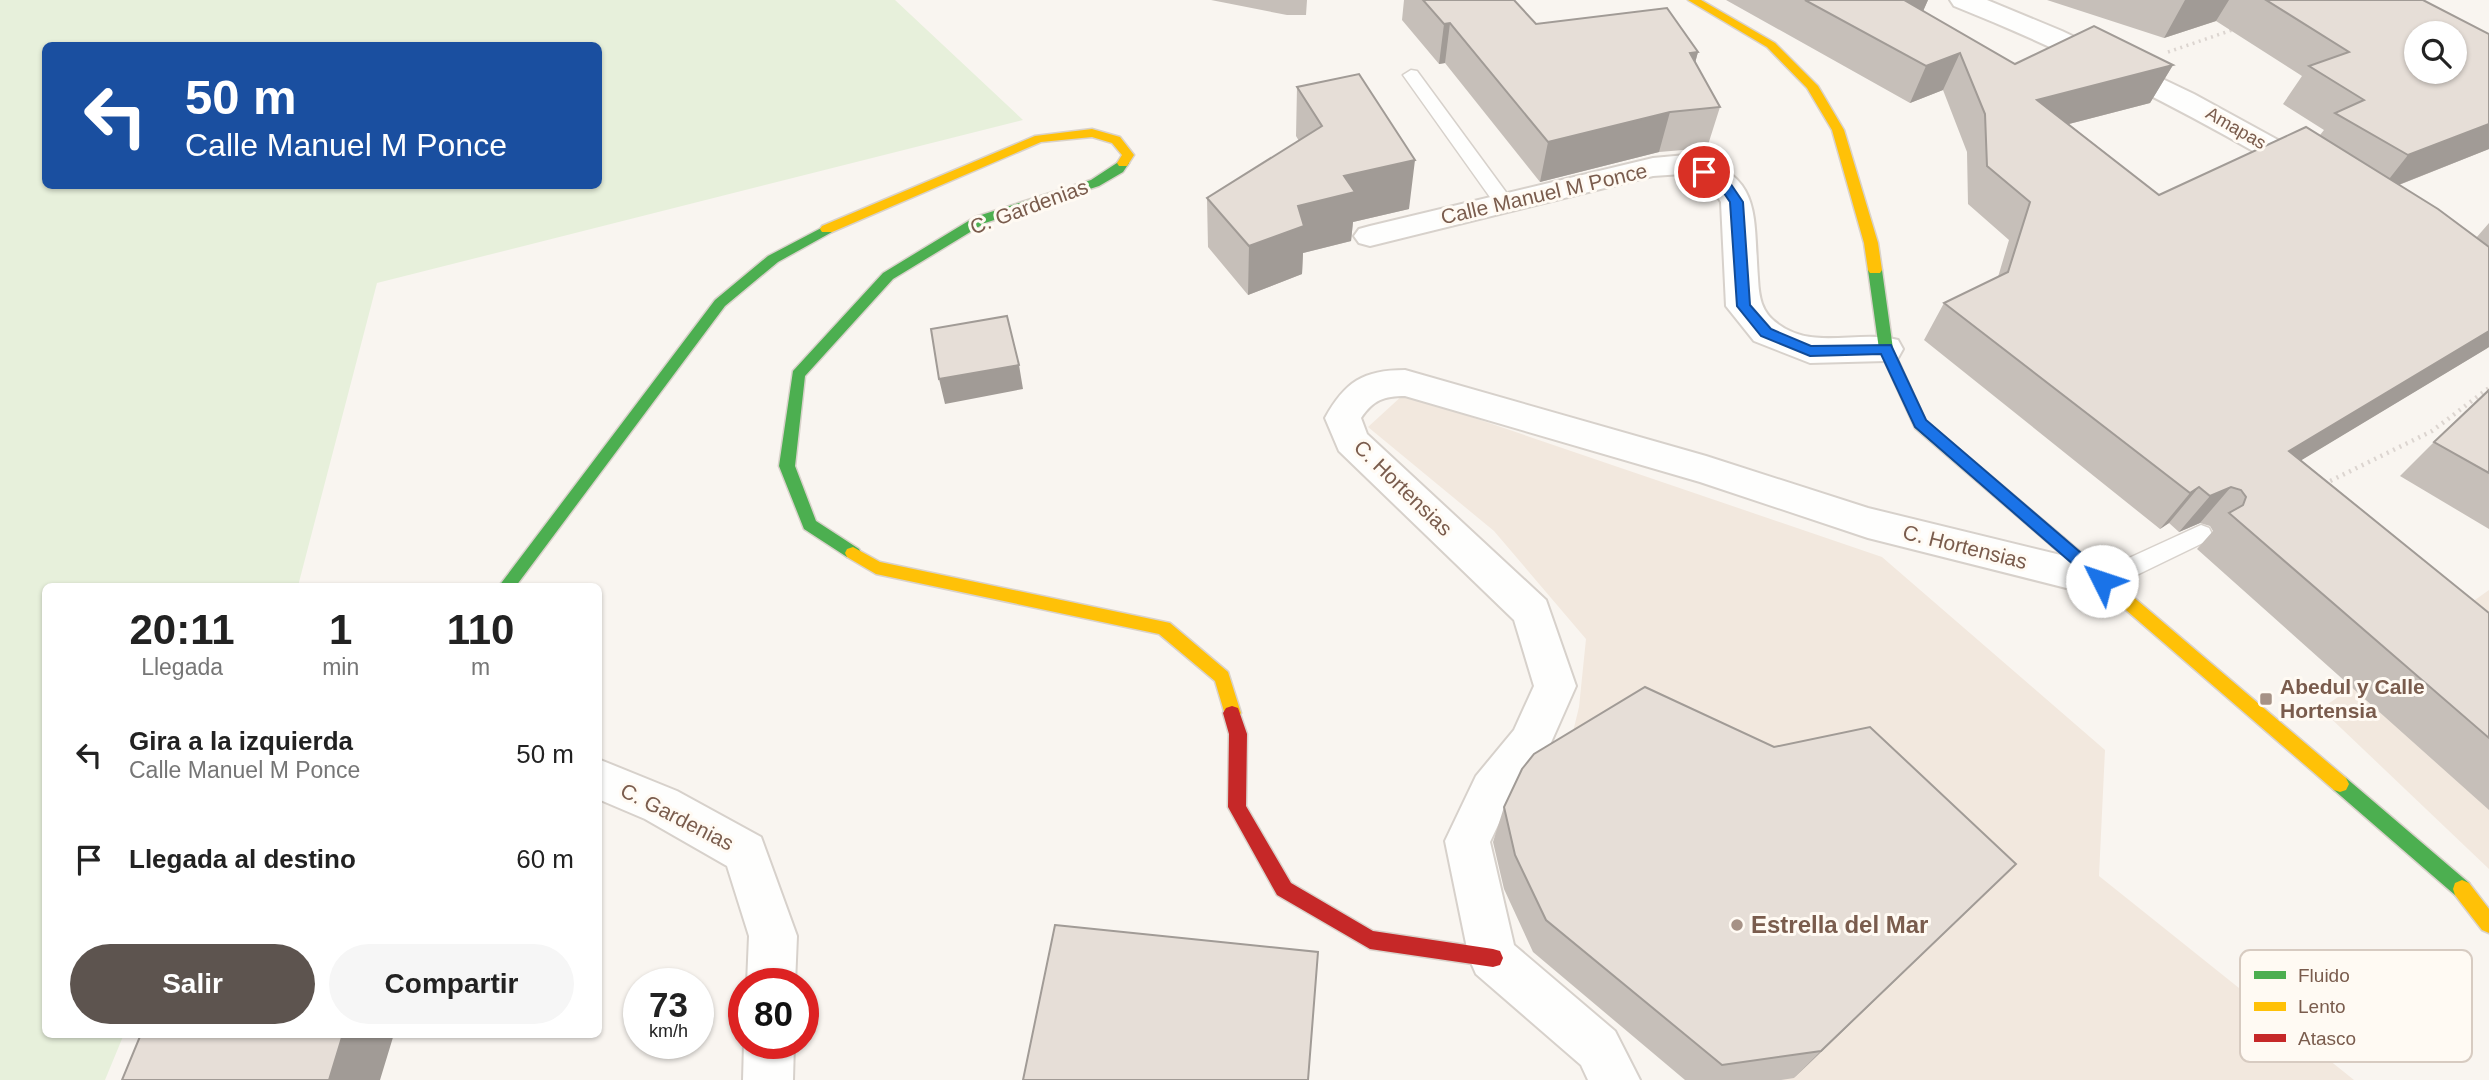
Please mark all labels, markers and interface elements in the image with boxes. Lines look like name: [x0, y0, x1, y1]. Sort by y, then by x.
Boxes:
map controls: [2404, 21, 2467, 84]
button: search: [2404, 21, 2467, 84]
icon: left: [70, 70, 161, 161]
text: 50 m: [185, 70, 297, 124]
street label: Amapas: [2202, 103, 2270, 153]
text: Calle Manuel M Ponce: [185, 127, 507, 163]
pin: [1674, 142, 1734, 202]
icon: arrive: [1685, 153, 1723, 191]
street label: Calle Manuel M Ponce: [1438, 159, 1649, 228]
street label: C. Gardenias: [967, 175, 1091, 238]
street label: C. Hortensias: [1350, 435, 1457, 540]
street label: C. Hortensias: [1901, 520, 2030, 573]
position arrow: [2065, 544, 2139, 618]
text: 20:11: [130, 606, 235, 653]
text: 1: [329, 606, 352, 653]
text: 110: [447, 606, 514, 653]
text: Llegada: [141, 654, 223, 680]
text: min: [322, 654, 359, 680]
text: m: [471, 654, 490, 680]
place label: Abedul y Calle Hortensia: [2280, 675, 2425, 722]
marker: Abedul y Calle Hortensia: [2258, 691, 2274, 707]
text: Gira a la izquierda: [129, 726, 353, 756]
icon: left: [70, 736, 108, 774]
text: 50 m: [516, 739, 574, 769]
text: Calle Manuel M Ponce: [129, 757, 360, 783]
street label: C. Gardenias: [617, 778, 738, 855]
icon: arrive: [70, 841, 108, 879]
text: Llegada al destino: [129, 844, 356, 874]
text: 60 m: [516, 844, 574, 874]
place label: Estrella del Mar: [1751, 911, 1928, 938]
marker: Estrella del Mar: [1729, 917, 1745, 933]
button: Salir: [70, 944, 315, 1024]
button: Compartir: [329, 944, 574, 1024]
legend: [2240, 950, 2472, 1062]
text: Fluido: [2298, 965, 2350, 986]
speed limit sign: 80: [728, 968, 819, 1059]
text: 73: [649, 985, 688, 1024]
text: Lento: [2298, 996, 2346, 1017]
text: km/h: [649, 1021, 688, 1041]
text: Atasco: [2298, 1028, 2356, 1049]

